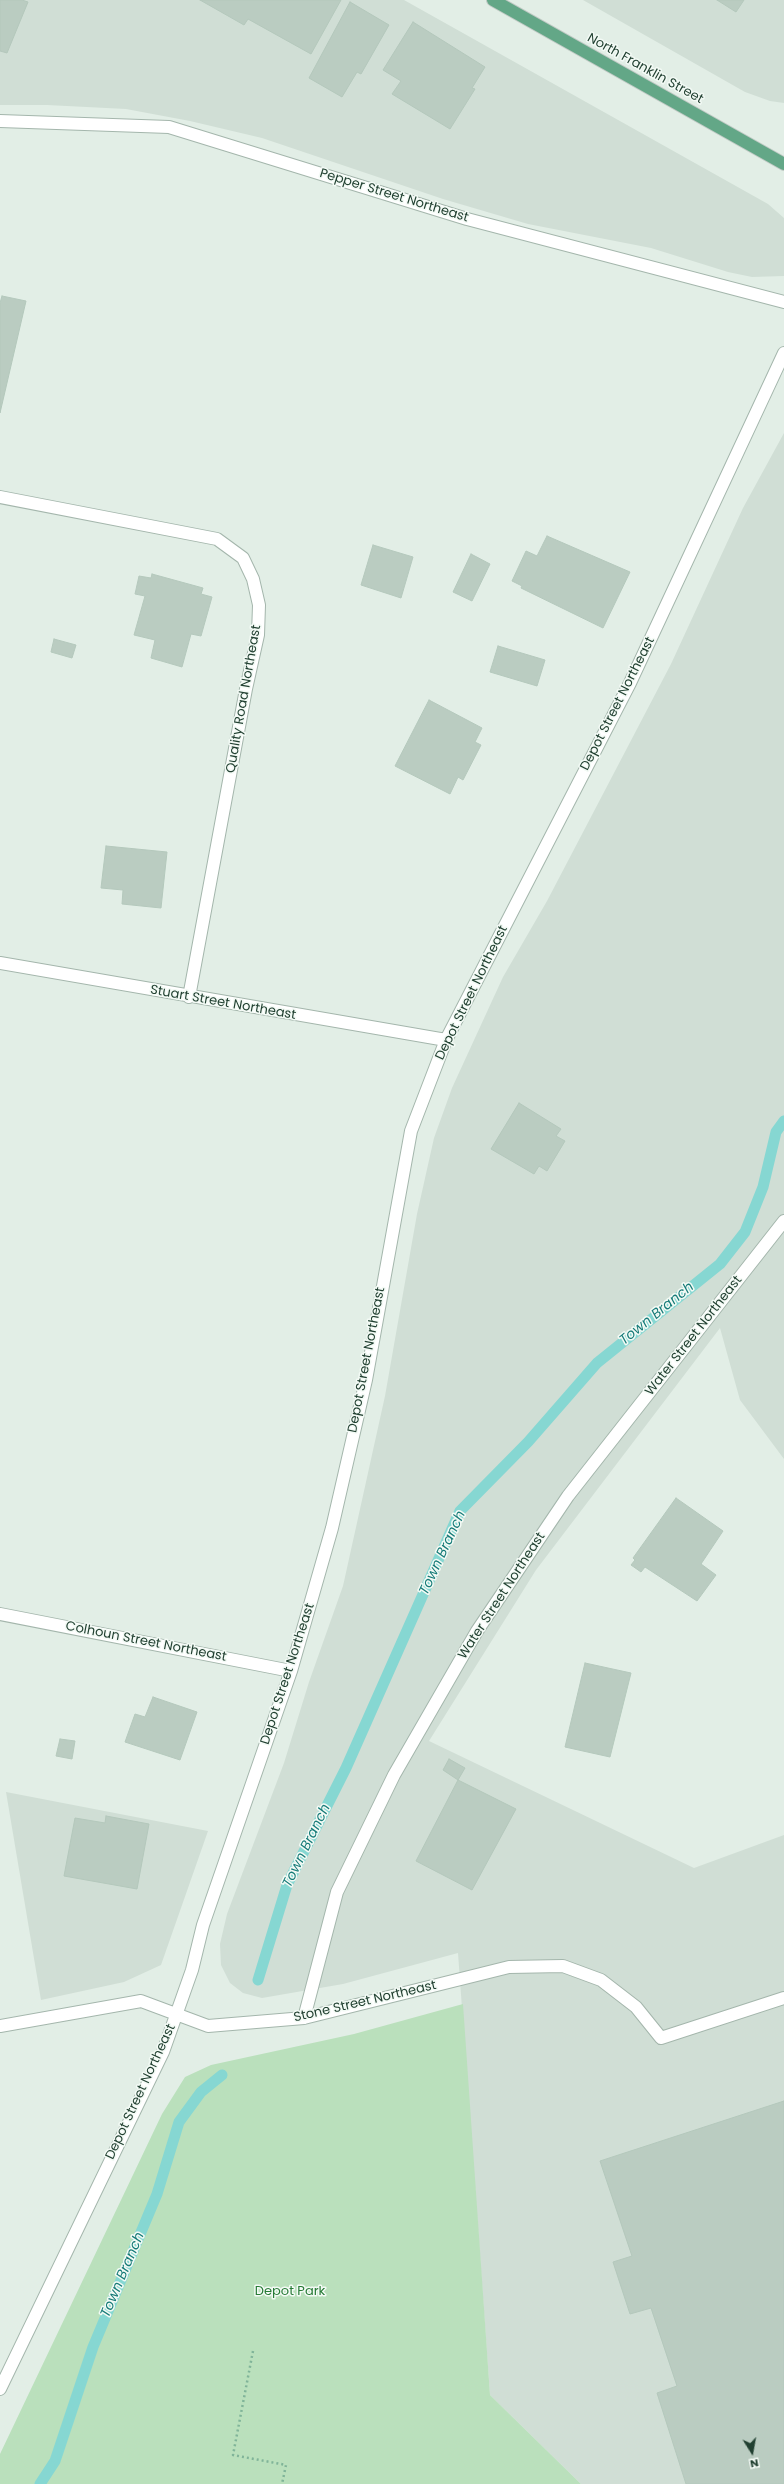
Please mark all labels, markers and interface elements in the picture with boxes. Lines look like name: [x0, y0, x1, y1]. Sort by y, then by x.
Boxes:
street label: North Franklin Street: [584, 31, 706, 107]
street label: Pepper Street Northeast: [318, 166, 470, 226]
street label: Quality Road Northeast: [223, 624, 265, 774]
street label: Depot Street Northeast: [577, 635, 659, 773]
street label: Depot Street Northeast: [433, 923, 511, 1063]
street label: Stuart Street Northeast: [149, 982, 297, 1024]
street label: Water Street Northeast: [642, 1273, 746, 1399]
water label: Town Branch: [616, 1279, 698, 1349]
street label: Depot Street Northeast: [345, 1286, 389, 1434]
water label: Town Branch: [416, 1508, 470, 1598]
street label: Water Street Northeast: [455, 1530, 549, 1662]
street label: Depot Street Northeast: [258, 1601, 318, 1747]
street label: Colhoun Street Northeast: [64, 1619, 228, 1665]
water label: Town Branch: [280, 1801, 334, 1891]
street label: Stone Street Northeast: [292, 1978, 438, 2026]
street label: Depot Street Northeast: [103, 2022, 179, 2162]
water label: Town Branch: [98, 2230, 148, 2320]
park label: Depot Park: [255, 2284, 325, 2300]
north arrow: [732, 2432, 772, 2472]
text: N: [749, 2455, 760, 2472]

